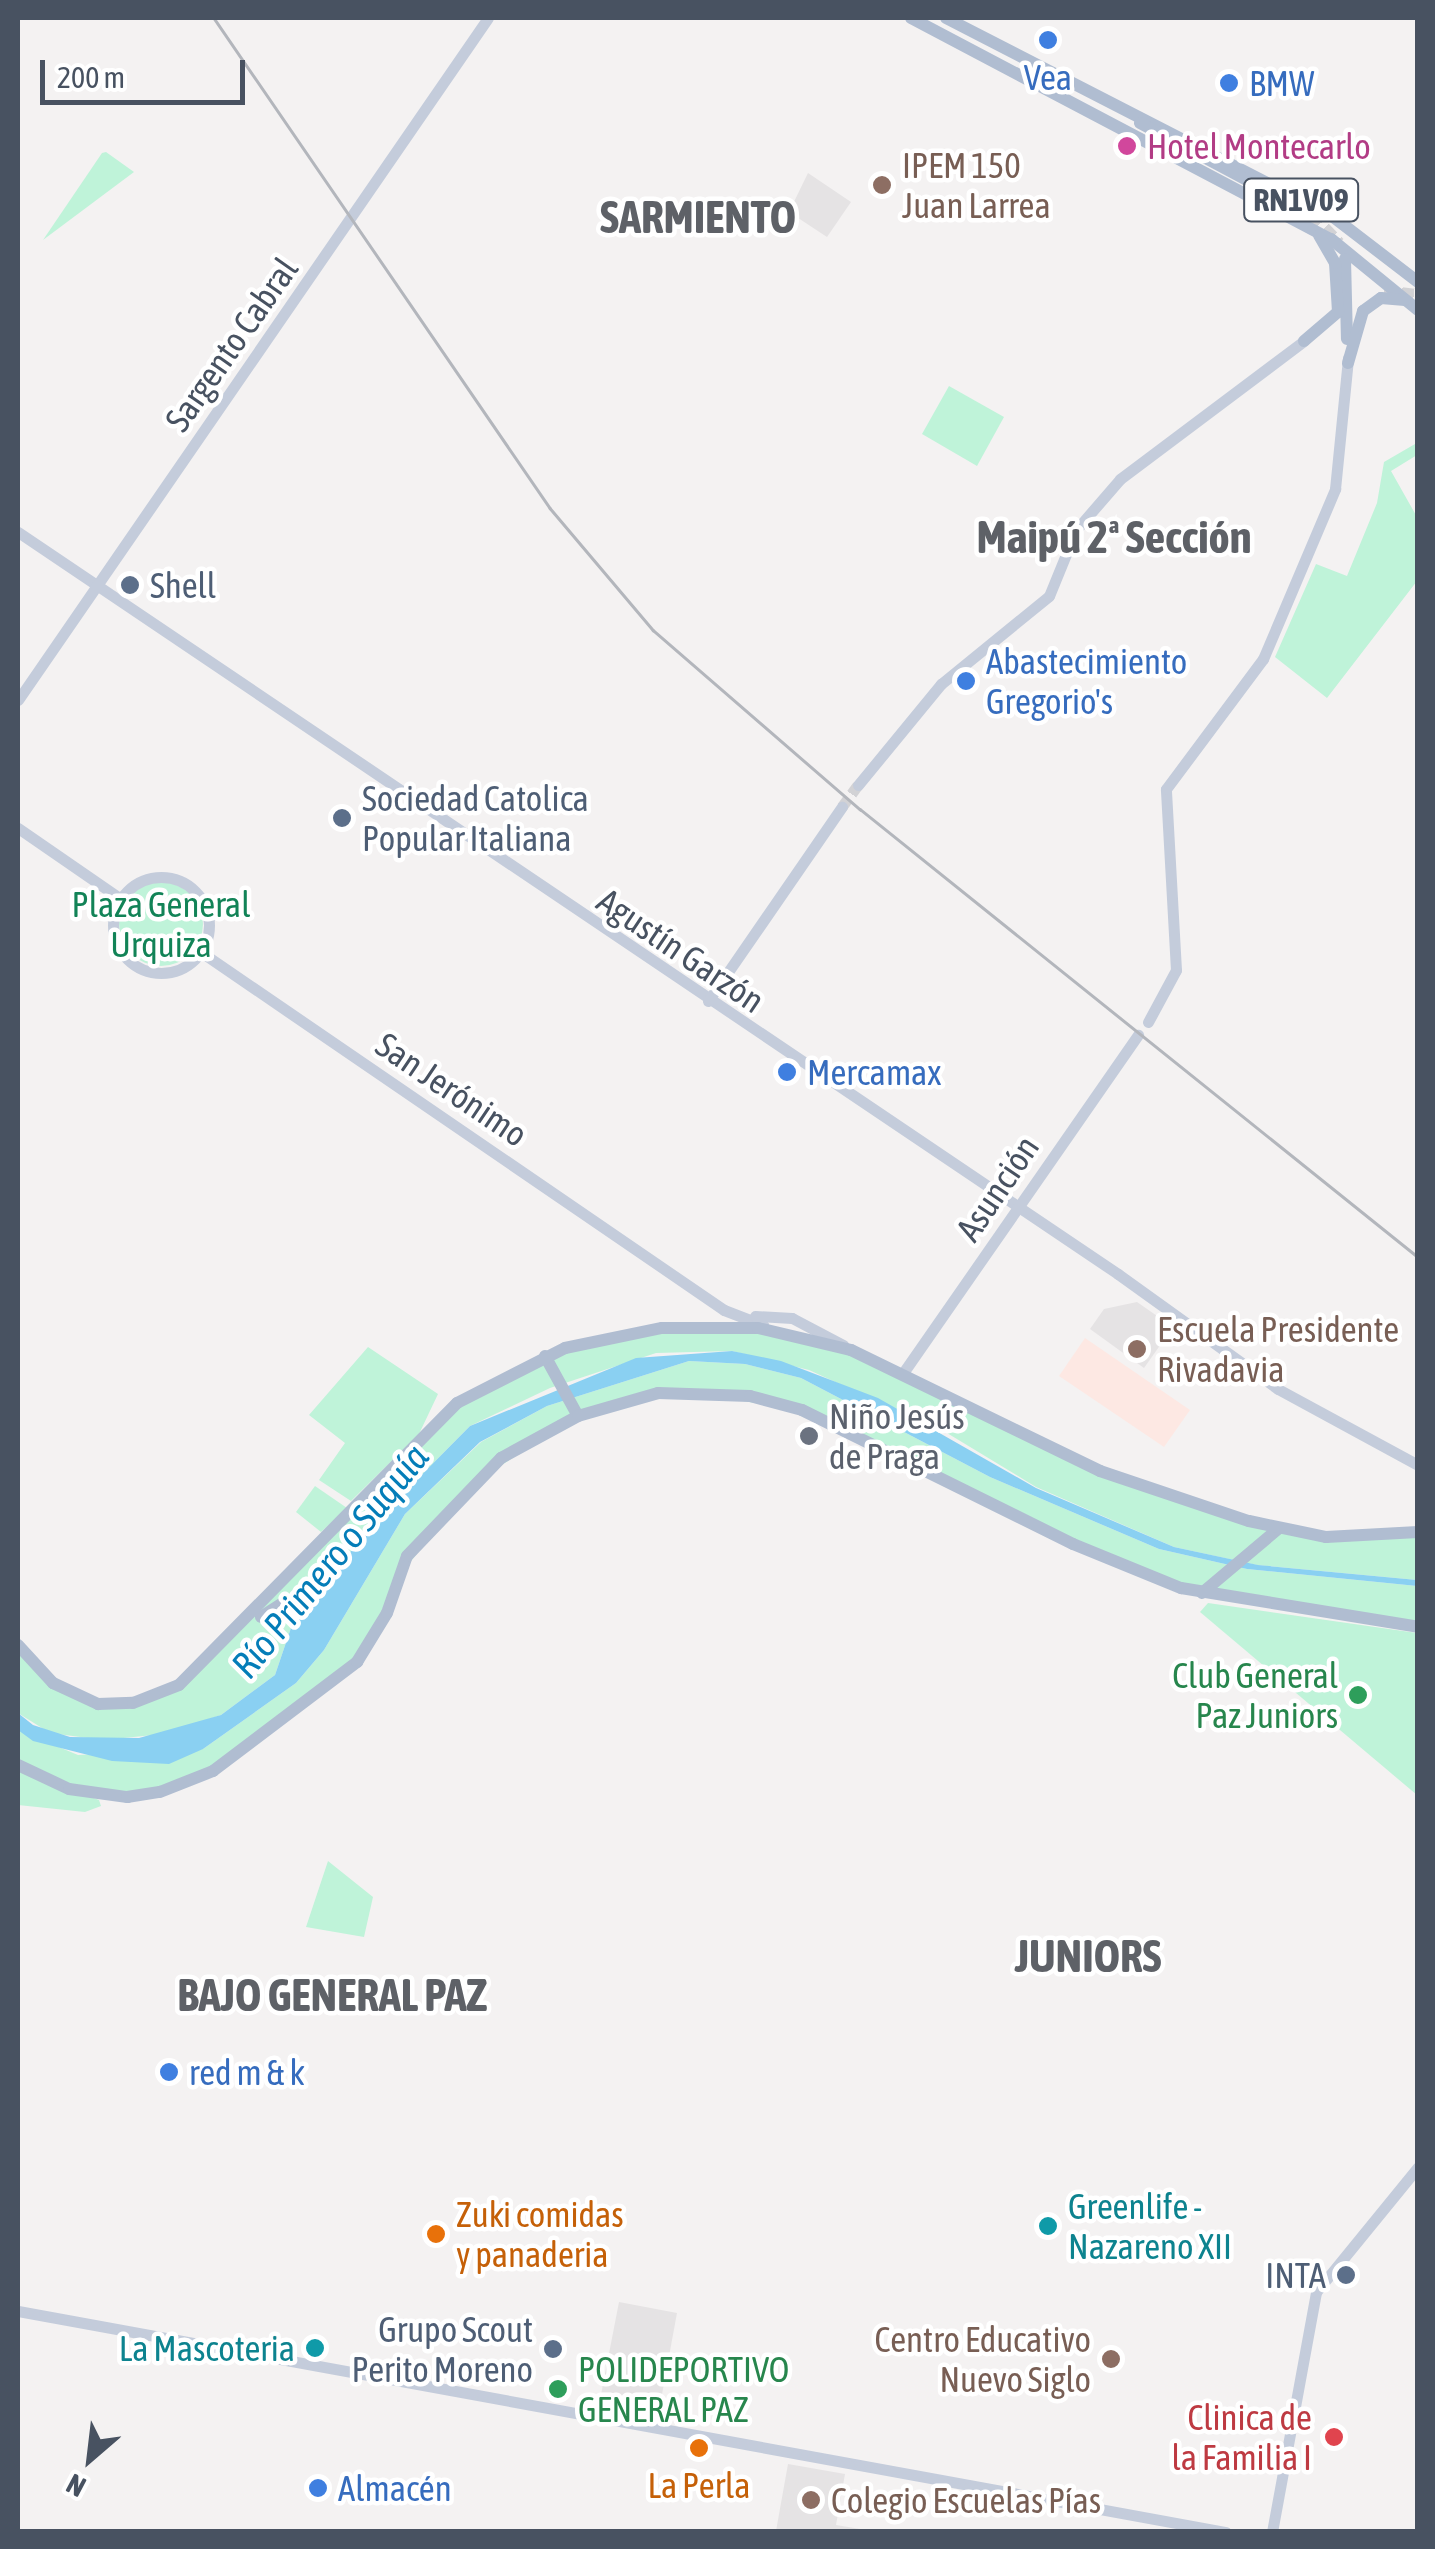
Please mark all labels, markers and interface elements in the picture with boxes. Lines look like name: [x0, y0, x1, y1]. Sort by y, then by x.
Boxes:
marker: Vea: [1037, 29, 1059, 51]
scale bar: [45, 40, 250, 102]
place label: Vea: [1024, 56, 1072, 98]
text: 200 m: [57, 60, 125, 94]
place label: BMW: [1249, 62, 1314, 104]
marker: BMW: [1218, 72, 1240, 94]
place label: Hotel Montecarlo: [1147, 125, 1371, 167]
marker: Hotel Montecarlo: [1116, 135, 1138, 157]
place label: IPEM 150 Juan Larrea: [902, 144, 1051, 226]
road number: RN1V09: [1241, 173, 1361, 227]
marker: IPEM 150 Juan Larrea: [871, 174, 893, 196]
district label: SARMIENTO: [589, 191, 807, 245]
street label: Sargento Cabral: [156, 249, 306, 439]
district label: Maipú 2ª Sección: [976, 511, 1252, 565]
place label: Shell: [150, 564, 216, 606]
marker: Shell: [119, 574, 141, 596]
place label: Abastecimiento Gregorio's: [986, 640, 1187, 722]
marker: Abastecimiento Gregorio's: [955, 670, 977, 692]
place label: Sociedad Catolica Popular Italiana: [362, 777, 589, 859]
marker: Sociedad Catolica Popular Italiana: [331, 807, 353, 829]
street label: Agustín Garzón: [590, 879, 772, 1021]
park label: Plaza General Urquiza: [72, 883, 250, 965]
street label: San Jerónimo: [368, 1023, 536, 1155]
place label: Mercamax: [807, 1051, 942, 1093]
marker: Mercamax: [776, 1061, 798, 1083]
street label: Asunción: [947, 1127, 1047, 1249]
place label: Escuela Presidente Rivadavia: [1157, 1308, 1399, 1390]
marker: Escuela Presidente Rivadavia: [1126, 1338, 1148, 1360]
place label: Niño Jesús de Praga: [829, 1395, 965, 1477]
marker: Niño Jesús de Praga: [798, 1425, 820, 1447]
water label: Río Primero o Suquía: [222, 1435, 438, 1687]
place label: Club General Paz Juniors: [1172, 1654, 1338, 1736]
marker: Club General Paz Juniors: [1347, 1684, 1369, 1706]
district label: JUNIORS: [1006, 1930, 1170, 1984]
district label: BAJO GENERAL PAZ: [157, 1969, 507, 2023]
place label: red m & k: [189, 2051, 305, 2093]
marker: red m & k: [158, 2061, 180, 2083]
place label: Greenlife - Nazareno XII: [1068, 2185, 1232, 2267]
place label: Zuki comidas y panaderia: [456, 2193, 624, 2275]
marker: Greenlife - Nazareno XII: [1037, 2215, 1059, 2237]
marker: Zuki comidas y panaderia: [425, 2223, 447, 2245]
place label: INTA: [1265, 2254, 1326, 2296]
marker: INTA: [1335, 2264, 1357, 2286]
place label: Grupo Scout Perito Moreno: [351, 2308, 533, 2390]
place label: Centro Educativo Nuevo Siglo: [874, 2318, 1091, 2400]
place label: La Mascoteria: [119, 2327, 295, 2369]
marker: La Mascoteria: [304, 2337, 326, 2359]
marker: Grupo Scout Perito Moreno: [542, 2338, 564, 2360]
place label: POLIDEPORTIVO GENERAL PAZ: [578, 2348, 789, 2430]
marker: Centro Educativo Nuevo Siglo: [1100, 2348, 1122, 2370]
marker: POLIDEPORTIVO GENERAL PAZ: [547, 2378, 569, 2400]
place label: Clinica de la Familia I: [1171, 2396, 1312, 2478]
north arrow: [40, 2409, 140, 2509]
marker: Clinica de la Familia I: [1321, 2424, 1347, 2450]
marker: La Perla: [688, 2437, 710, 2459]
place label: La Perla: [647, 2464, 751, 2506]
text: N: [61, 2467, 91, 2503]
place label: Almacén: [338, 2467, 452, 2509]
marker: Almacén: [307, 2477, 329, 2499]
place label: Colegio Escuelas Pías: [831, 2479, 1101, 2521]
marker: Colegio Escuelas Pías: [800, 2489, 822, 2511]

